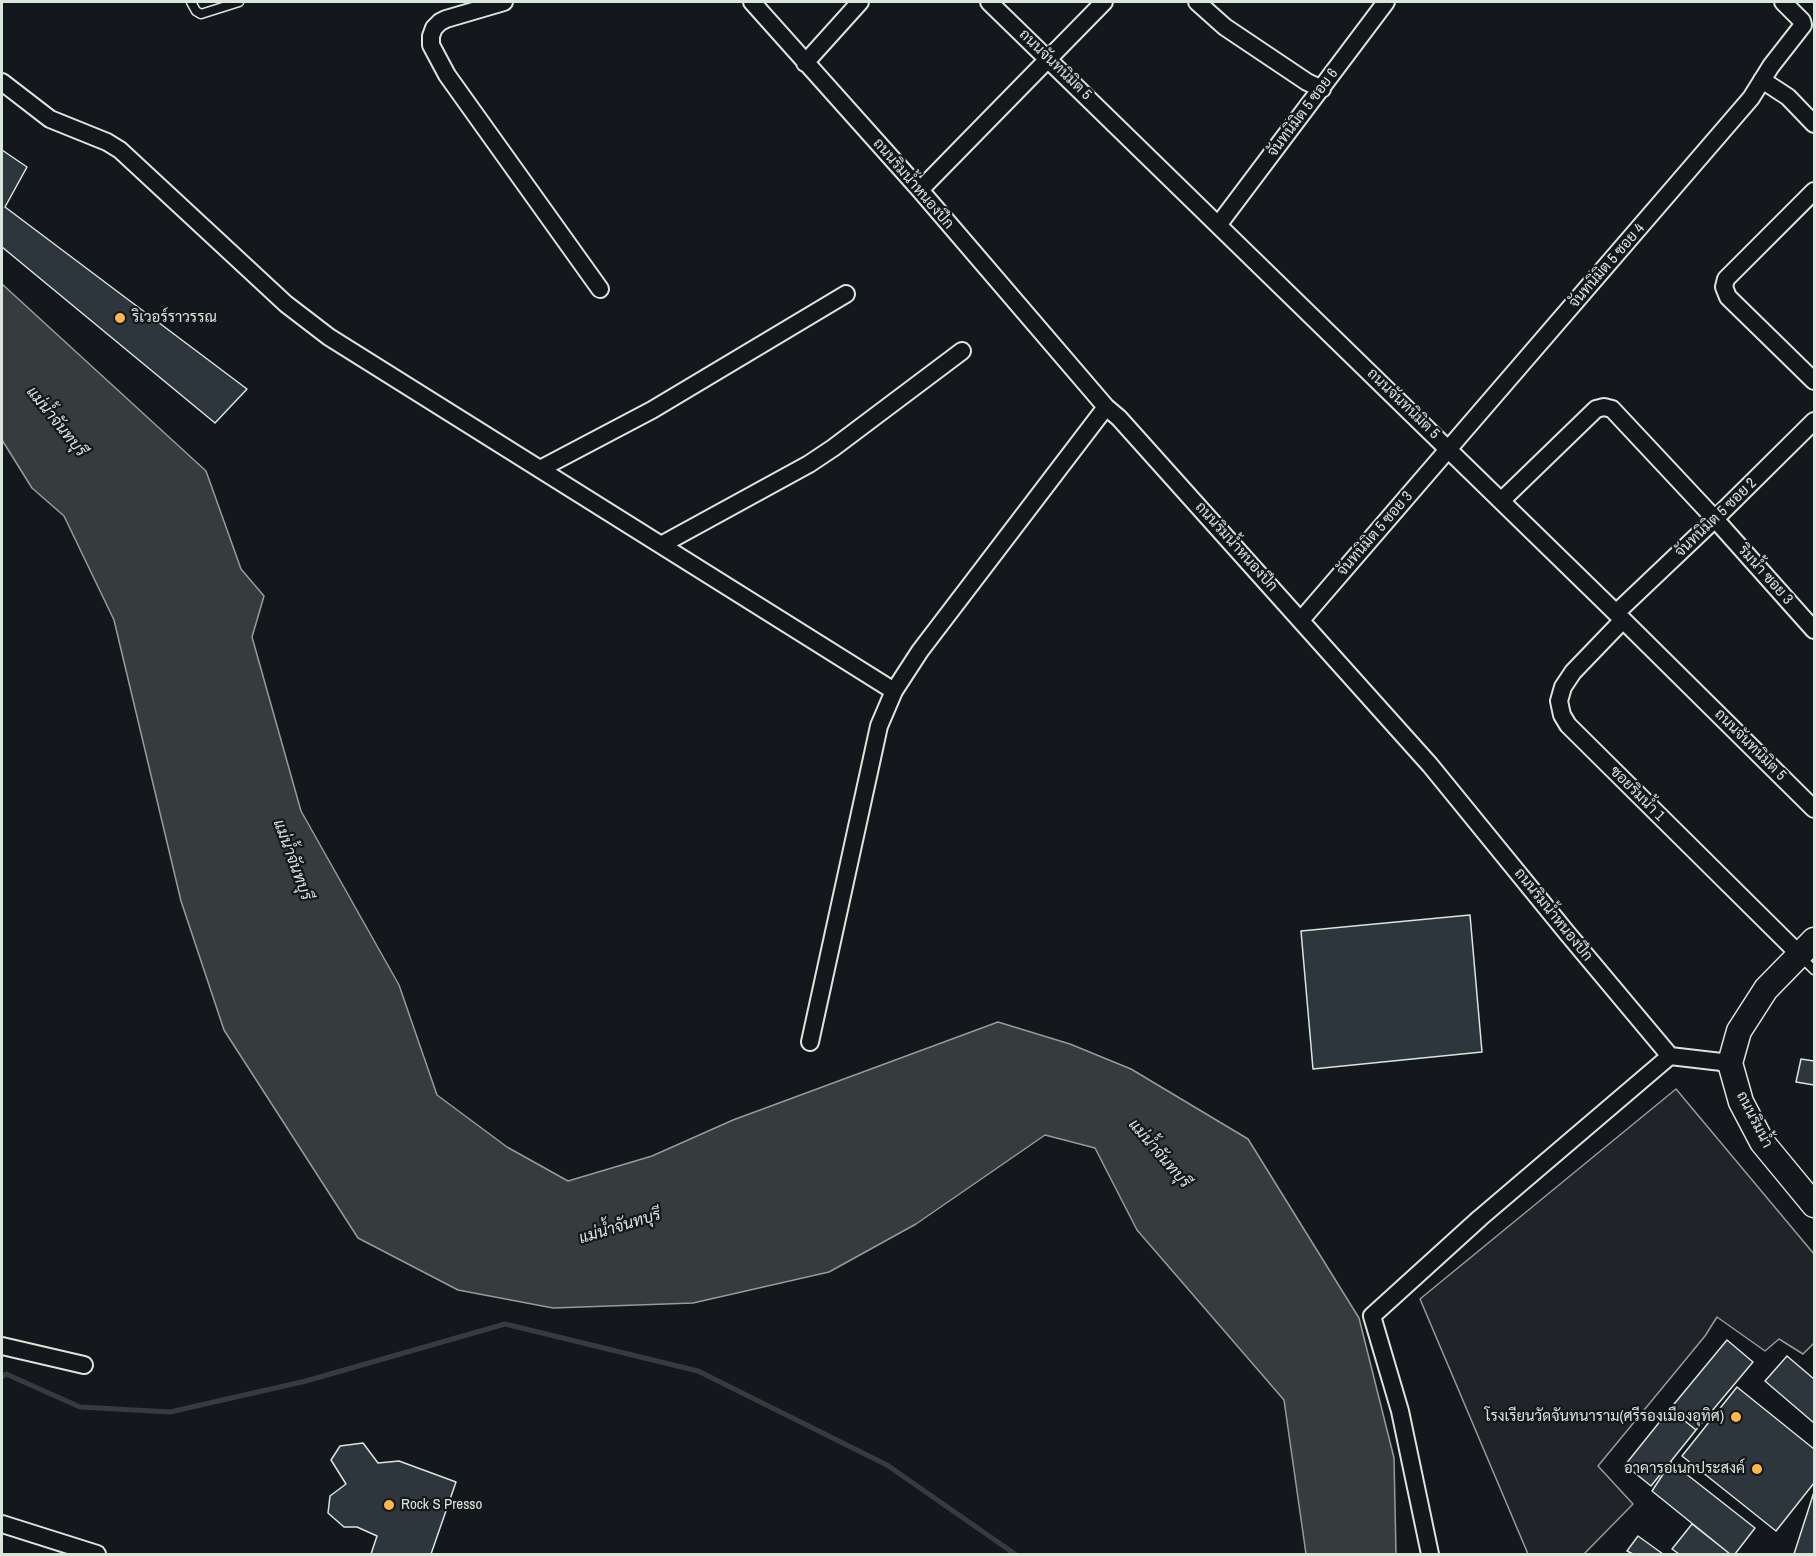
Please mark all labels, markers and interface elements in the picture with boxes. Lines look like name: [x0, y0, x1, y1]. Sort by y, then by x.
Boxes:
street label: ถนนจันทนิมิต 5: [1015, 26, 1095, 104]
street label: จันทนิมิต 5 ซอย 6: [1264, 65, 1342, 161]
street label: ถนนริมน้ำหนองปึก: [869, 135, 957, 233]
street label: จันทนิมิต 5 ซอย 4: [1565, 220, 1649, 312]
place label: ริเวอร์ราวรรณ: [132, 309, 217, 327]
marker: ริเวอร์ราวรรณ: [113, 311, 127, 325]
street label: ถนนจันทนิมิต 5: [1363, 365, 1443, 443]
water label: แม่น้ำจันทบุรี: [22, 383, 90, 461]
street label: จันทนิมิต 5 ซอย 2: [1672, 475, 1760, 561]
street label: จันทนิมิต 5 ซอย 3: [1333, 488, 1417, 580]
street label: ถนนริมน้ำหนองปึก: [1191, 499, 1281, 595]
street label: ริมน้ำ ซอย 3: [1734, 542, 1796, 608]
street label: ถนนจันทนิมิต 5: [1711, 706, 1789, 784]
street label: ซอยริมน้ำ 1: [1606, 763, 1668, 825]
water label: แม่น้ำจันทบุรี: [268, 817, 316, 903]
street label: ถนนริมน้ำหนองปึก: [1510, 865, 1596, 965]
street label: ถนนริมน้ำ: [1732, 1089, 1776, 1151]
water label: แม่น้ำจันทบุรี: [1124, 1116, 1194, 1192]
water label: แม่น้ำจันทบุรี: [577, 1205, 663, 1249]
place label: โรงเรียนวัดจันทนาราม(ศรีรองเมืองอุทิศ): [1485, 1408, 1724, 1426]
marker: โรงเรียนวัดจันทนาราม(ศรีรองเมืองอุทิศ): [1729, 1410, 1743, 1424]
place label: อาคารอเนกประสงค์: [1624, 1460, 1745, 1478]
marker: อาคารอเนกประสงค์: [1750, 1462, 1764, 1476]
place label: Rock S Presso: [401, 1496, 482, 1514]
marker: Rock S Presso: [382, 1498, 396, 1512]

